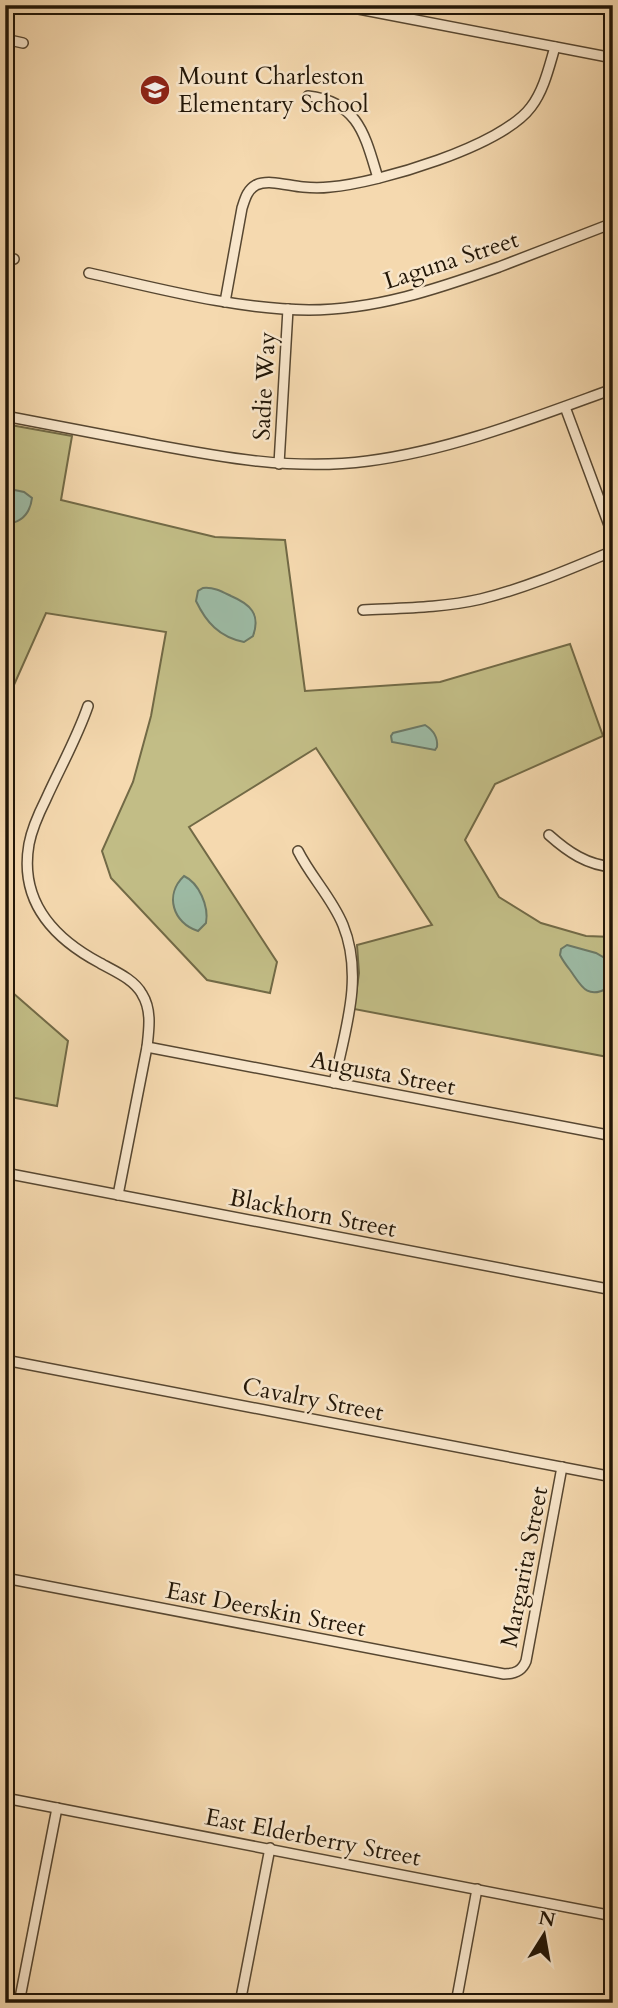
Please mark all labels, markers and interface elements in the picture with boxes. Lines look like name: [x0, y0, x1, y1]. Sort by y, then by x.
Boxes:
place label: Mount Charleston Elementary School: [178, 60, 369, 121]
school or university icon: Mount Charleston Elementary School: [138, 73, 172, 107]
street label: Laguna Street: [380, 223, 523, 298]
street label: Sadie Way: [245, 331, 284, 441]
street label: Augusta Street: [308, 1043, 459, 1104]
street label: Blackhorn Street: [227, 1181, 400, 1246]
street label: Cavalry Street: [240, 1370, 387, 1429]
street label: Margarita Street: [493, 1483, 556, 1650]
street label: East Deerskin Street: [163, 1574, 369, 1645]
street label: East Elderberry Street: [202, 1800, 424, 1875]
north arrow: [510, 1899, 580, 1969]
text: N: [536, 1905, 558, 1934]

